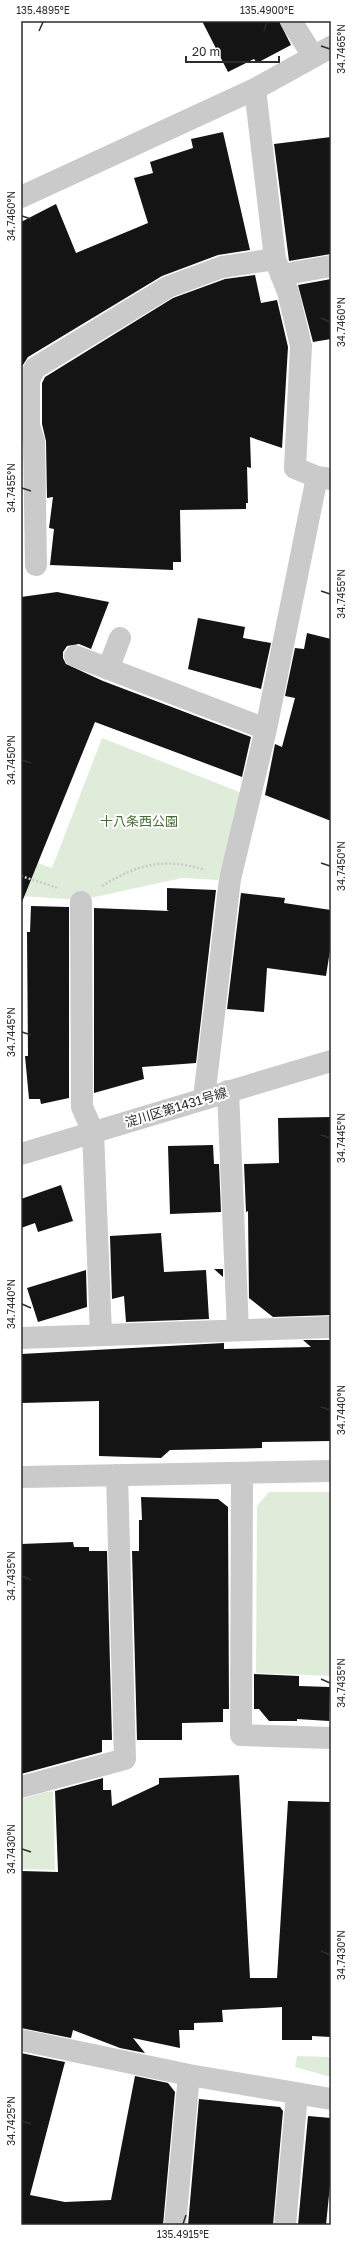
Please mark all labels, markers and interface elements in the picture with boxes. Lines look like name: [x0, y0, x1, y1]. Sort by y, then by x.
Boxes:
text: 135.4895°E: [16, 4, 70, 16]
text: 135.4900°E: [240, 4, 294, 16]
text: 34.7465°N: [335, 24, 347, 74]
scale bar: [186, 38, 279, 64]
text: 20 m: [192, 44, 220, 59]
text: 34.7460°N: [5, 191, 17, 241]
text: 34.7460°N: [335, 297, 347, 347]
text: 34.7455°N: [5, 463, 17, 513]
text: 34.7455°N: [335, 569, 347, 619]
text: 34.7450°N: [5, 735, 17, 785]
park label: 十八条西公園: [100, 813, 178, 829]
text: 34.7450°N: [335, 841, 347, 891]
text: 34.7445°N: [5, 1007, 17, 1057]
street label: 淀川区第1431号線: [123, 1084, 229, 1130]
text: 34.7445°N: [335, 1113, 347, 1163]
text: 34.7440°N: [5, 1279, 17, 1329]
text: 34.7440°N: [335, 1385, 347, 1435]
text: 34.7435°N: [5, 1551, 17, 1601]
text: 34.7435°N: [335, 1658, 347, 1708]
text: 34.7430°N: [5, 1824, 17, 1874]
text: 34.7430°N: [335, 1930, 347, 1980]
text: 34.7425°N: [5, 2096, 17, 2146]
text: 135.4915°E: [157, 2228, 209, 2240]

